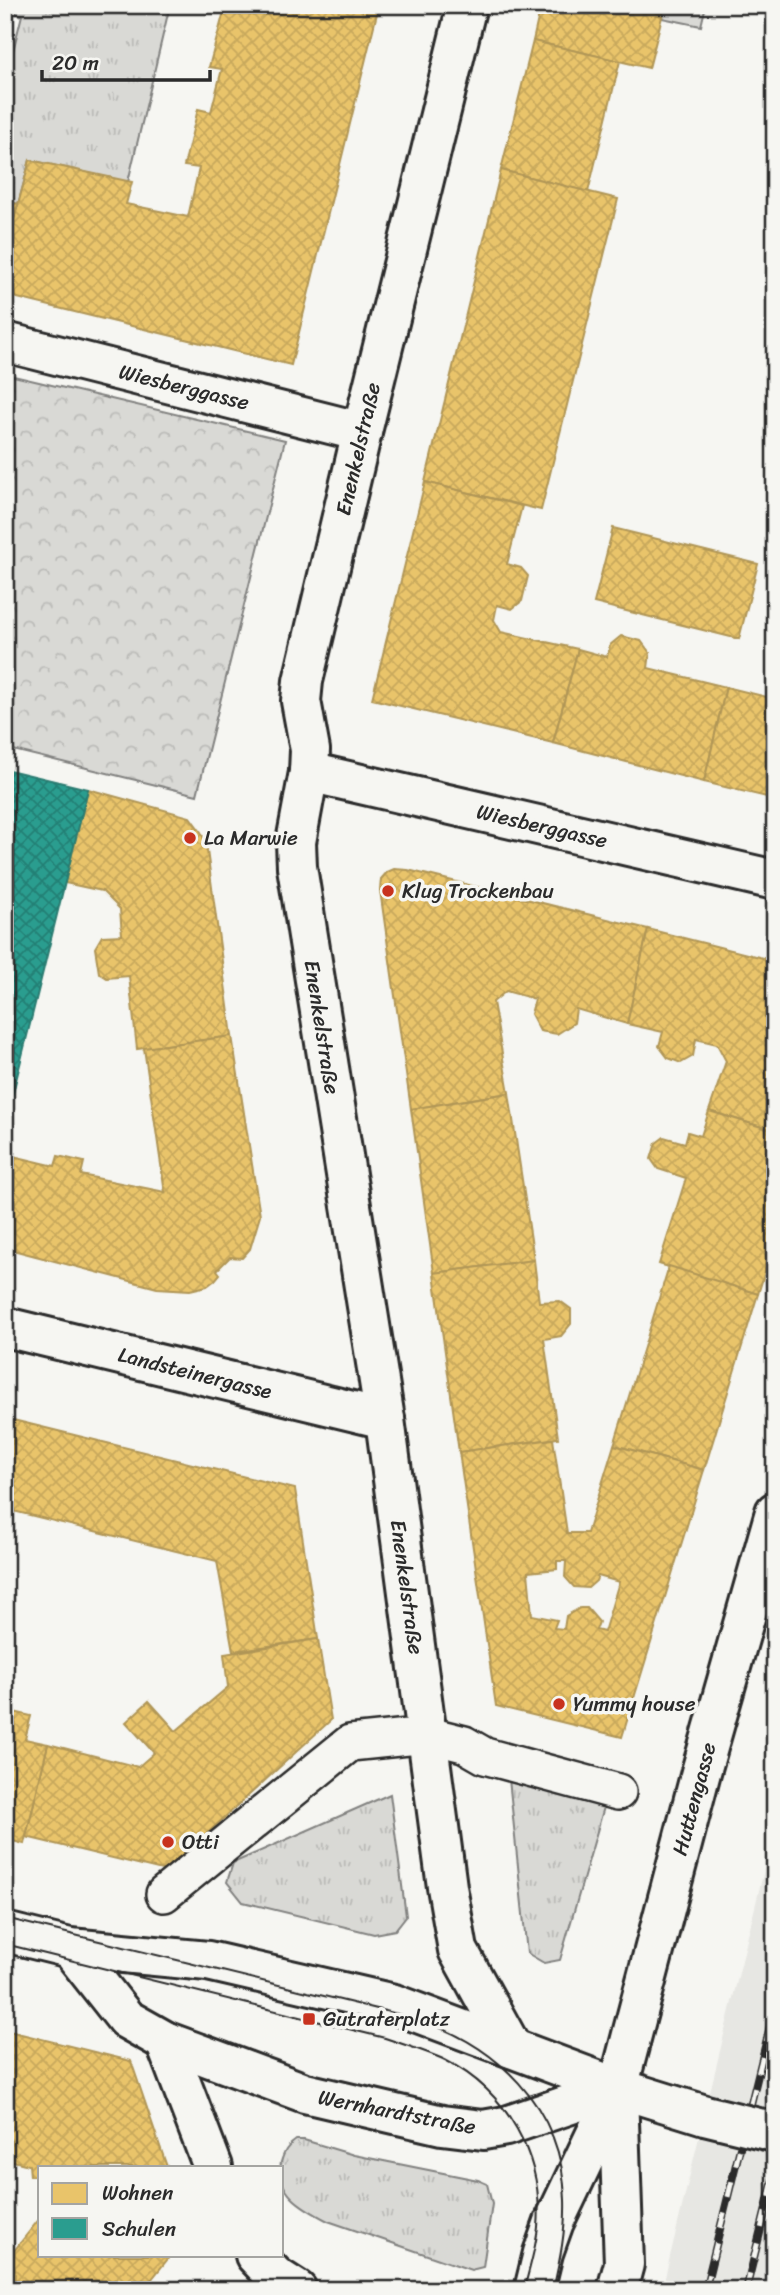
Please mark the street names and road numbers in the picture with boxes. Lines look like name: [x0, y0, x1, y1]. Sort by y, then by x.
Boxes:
street label: Wiesberggasse: [115, 352, 253, 422]
street label: Enenkelstraße: [324, 378, 392, 519]
street label: Wiesberggasse: [473, 793, 611, 860]
street label: Enenkelstraße: [293, 957, 351, 1097]
street label: Landsteinergasse: [114, 1336, 276, 1410]
street label: Enenkelstraße: [379, 1517, 435, 1657]
street label: Huttengasse: [661, 1738, 727, 1860]
street label: Wernhardtstraße: [315, 2078, 479, 2146]

